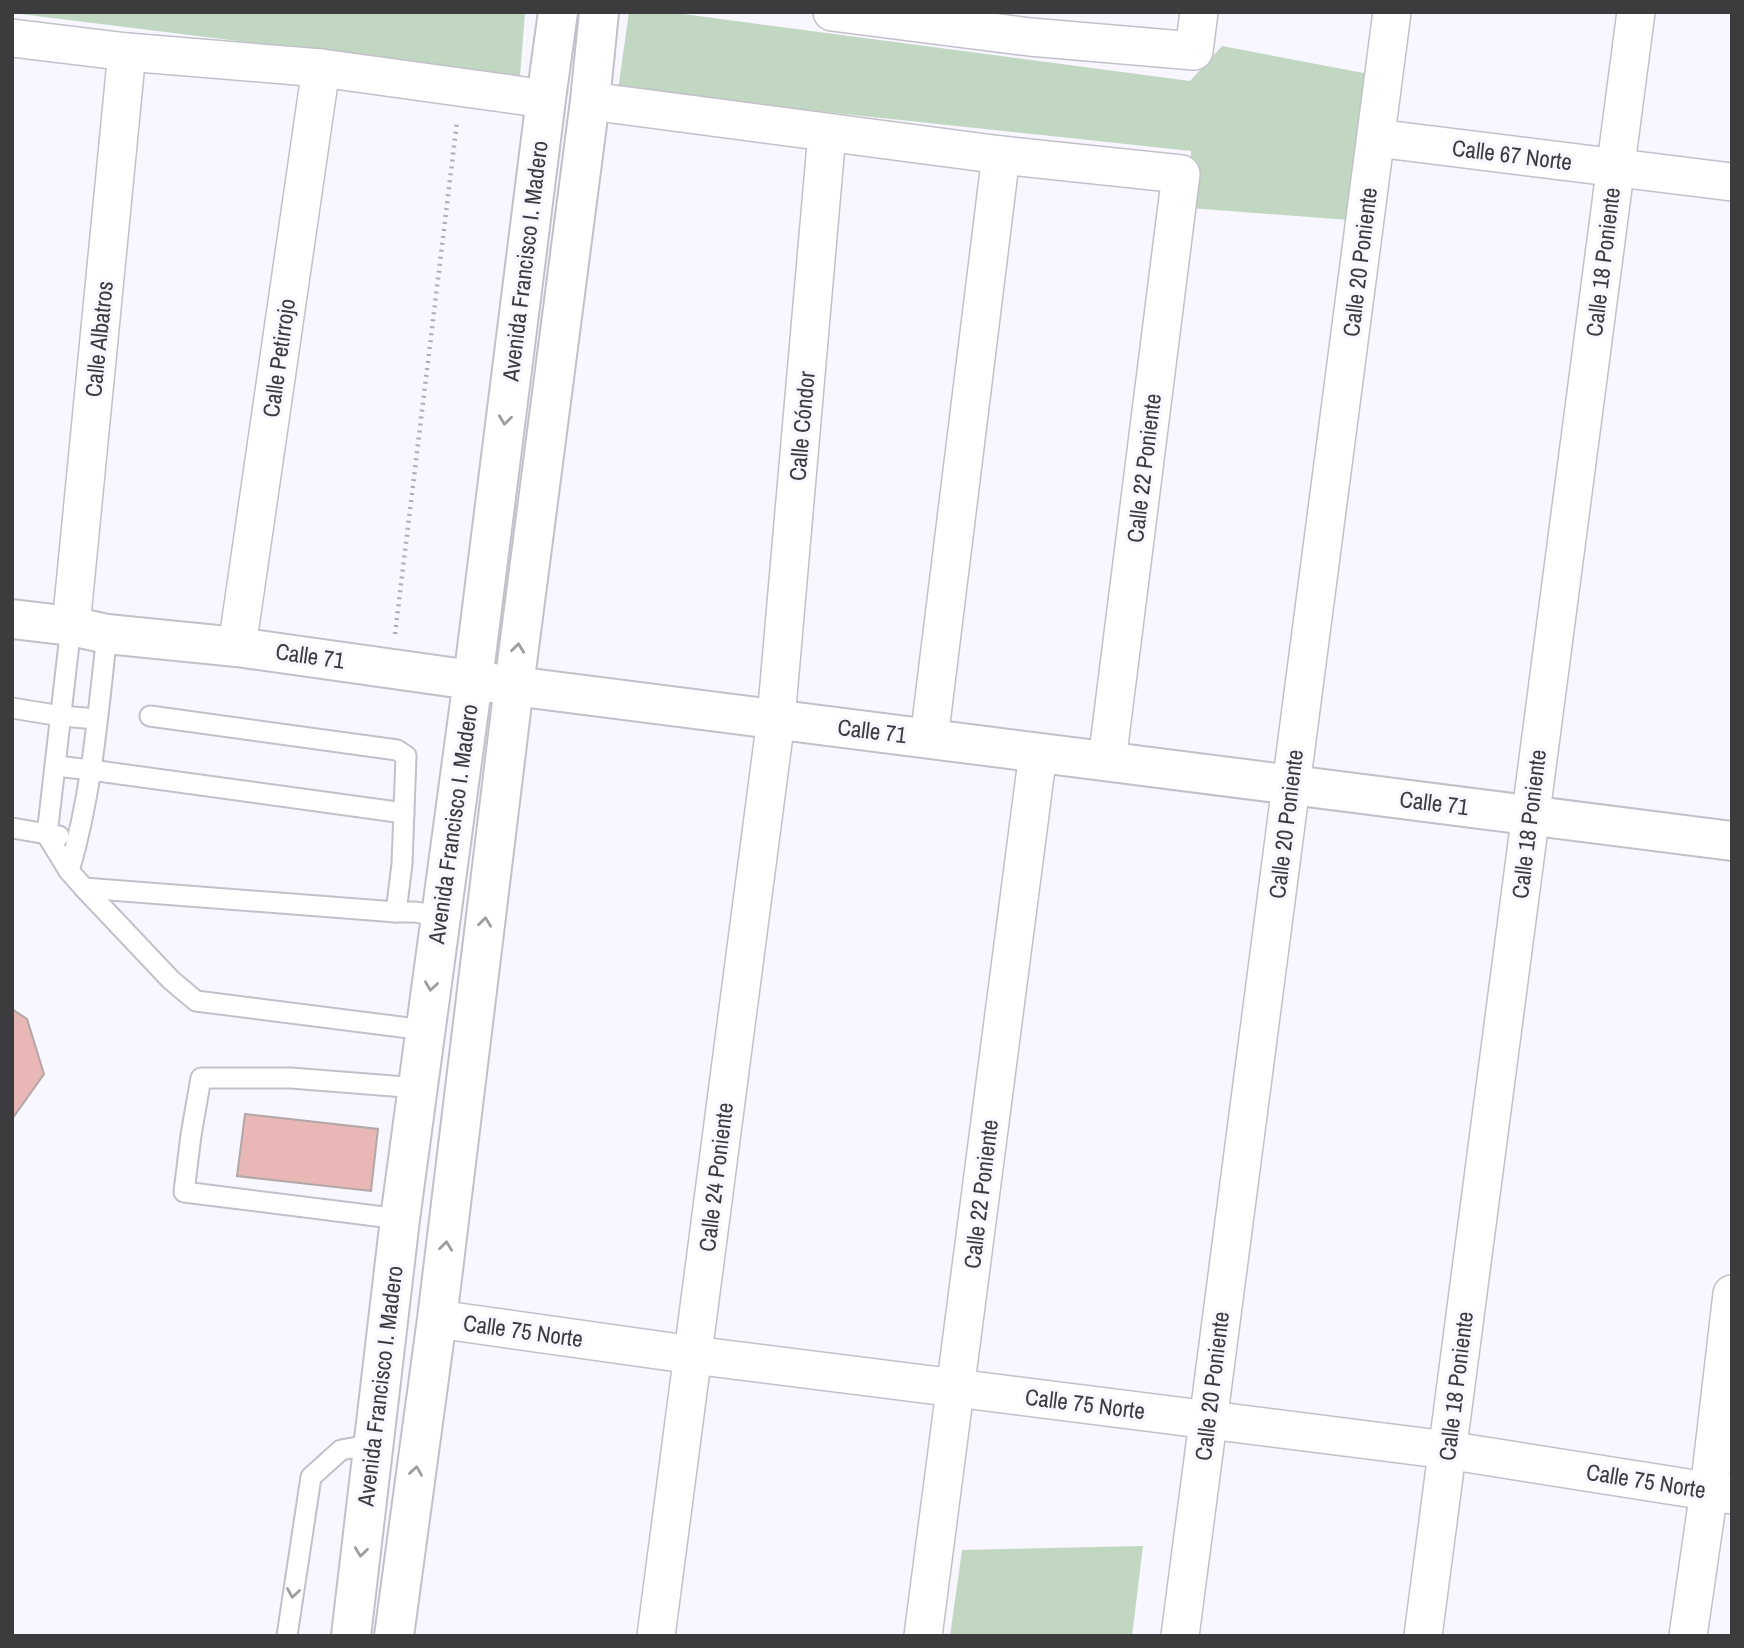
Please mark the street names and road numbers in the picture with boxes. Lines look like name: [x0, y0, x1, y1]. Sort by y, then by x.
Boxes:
street label: Calle 67 Norte: [1450, 132, 1574, 177]
street label: Avenida Francisco I. Madero: [494, 139, 555, 384]
street label: Calle 20 Poniente: [1335, 186, 1384, 338]
street label: Calle 18 Poniente: [1578, 186, 1627, 338]
street label: Calle Albatros: [77, 279, 120, 398]
street label: Calle Petirrojo: [255, 297, 302, 419]
street label: Calle Cóndor: [781, 369, 822, 482]
street label: Calle 22 Poniente: [1119, 392, 1168, 544]
street label: Calle 71: [274, 635, 347, 676]
street label: Avenida Francisco I. Madero: [420, 702, 485, 947]
street label: Calle 71: [836, 711, 909, 750]
street label: Calle 20 Poniente: [1261, 748, 1310, 900]
street label: Calle 18 Poniente: [1504, 748, 1553, 900]
street label: Calle 71: [1398, 783, 1471, 822]
street label: Calle 24 Poniente: [691, 1101, 740, 1253]
street label: Calle 22 Poniente: [956, 1118, 1005, 1270]
street label: Avenida Francisco I. Madero: [349, 1264, 410, 1509]
street label: Calle 75 Norte: [461, 1307, 585, 1354]
street label: Calle 20 Poniente: [1187, 1310, 1236, 1462]
street label: Calle 18 Poniente: [1431, 1310, 1480, 1462]
street label: Calle 75 Norte: [1023, 1381, 1147, 1426]
street label: Calle 75 Norte: [1584, 1456, 1708, 1505]

